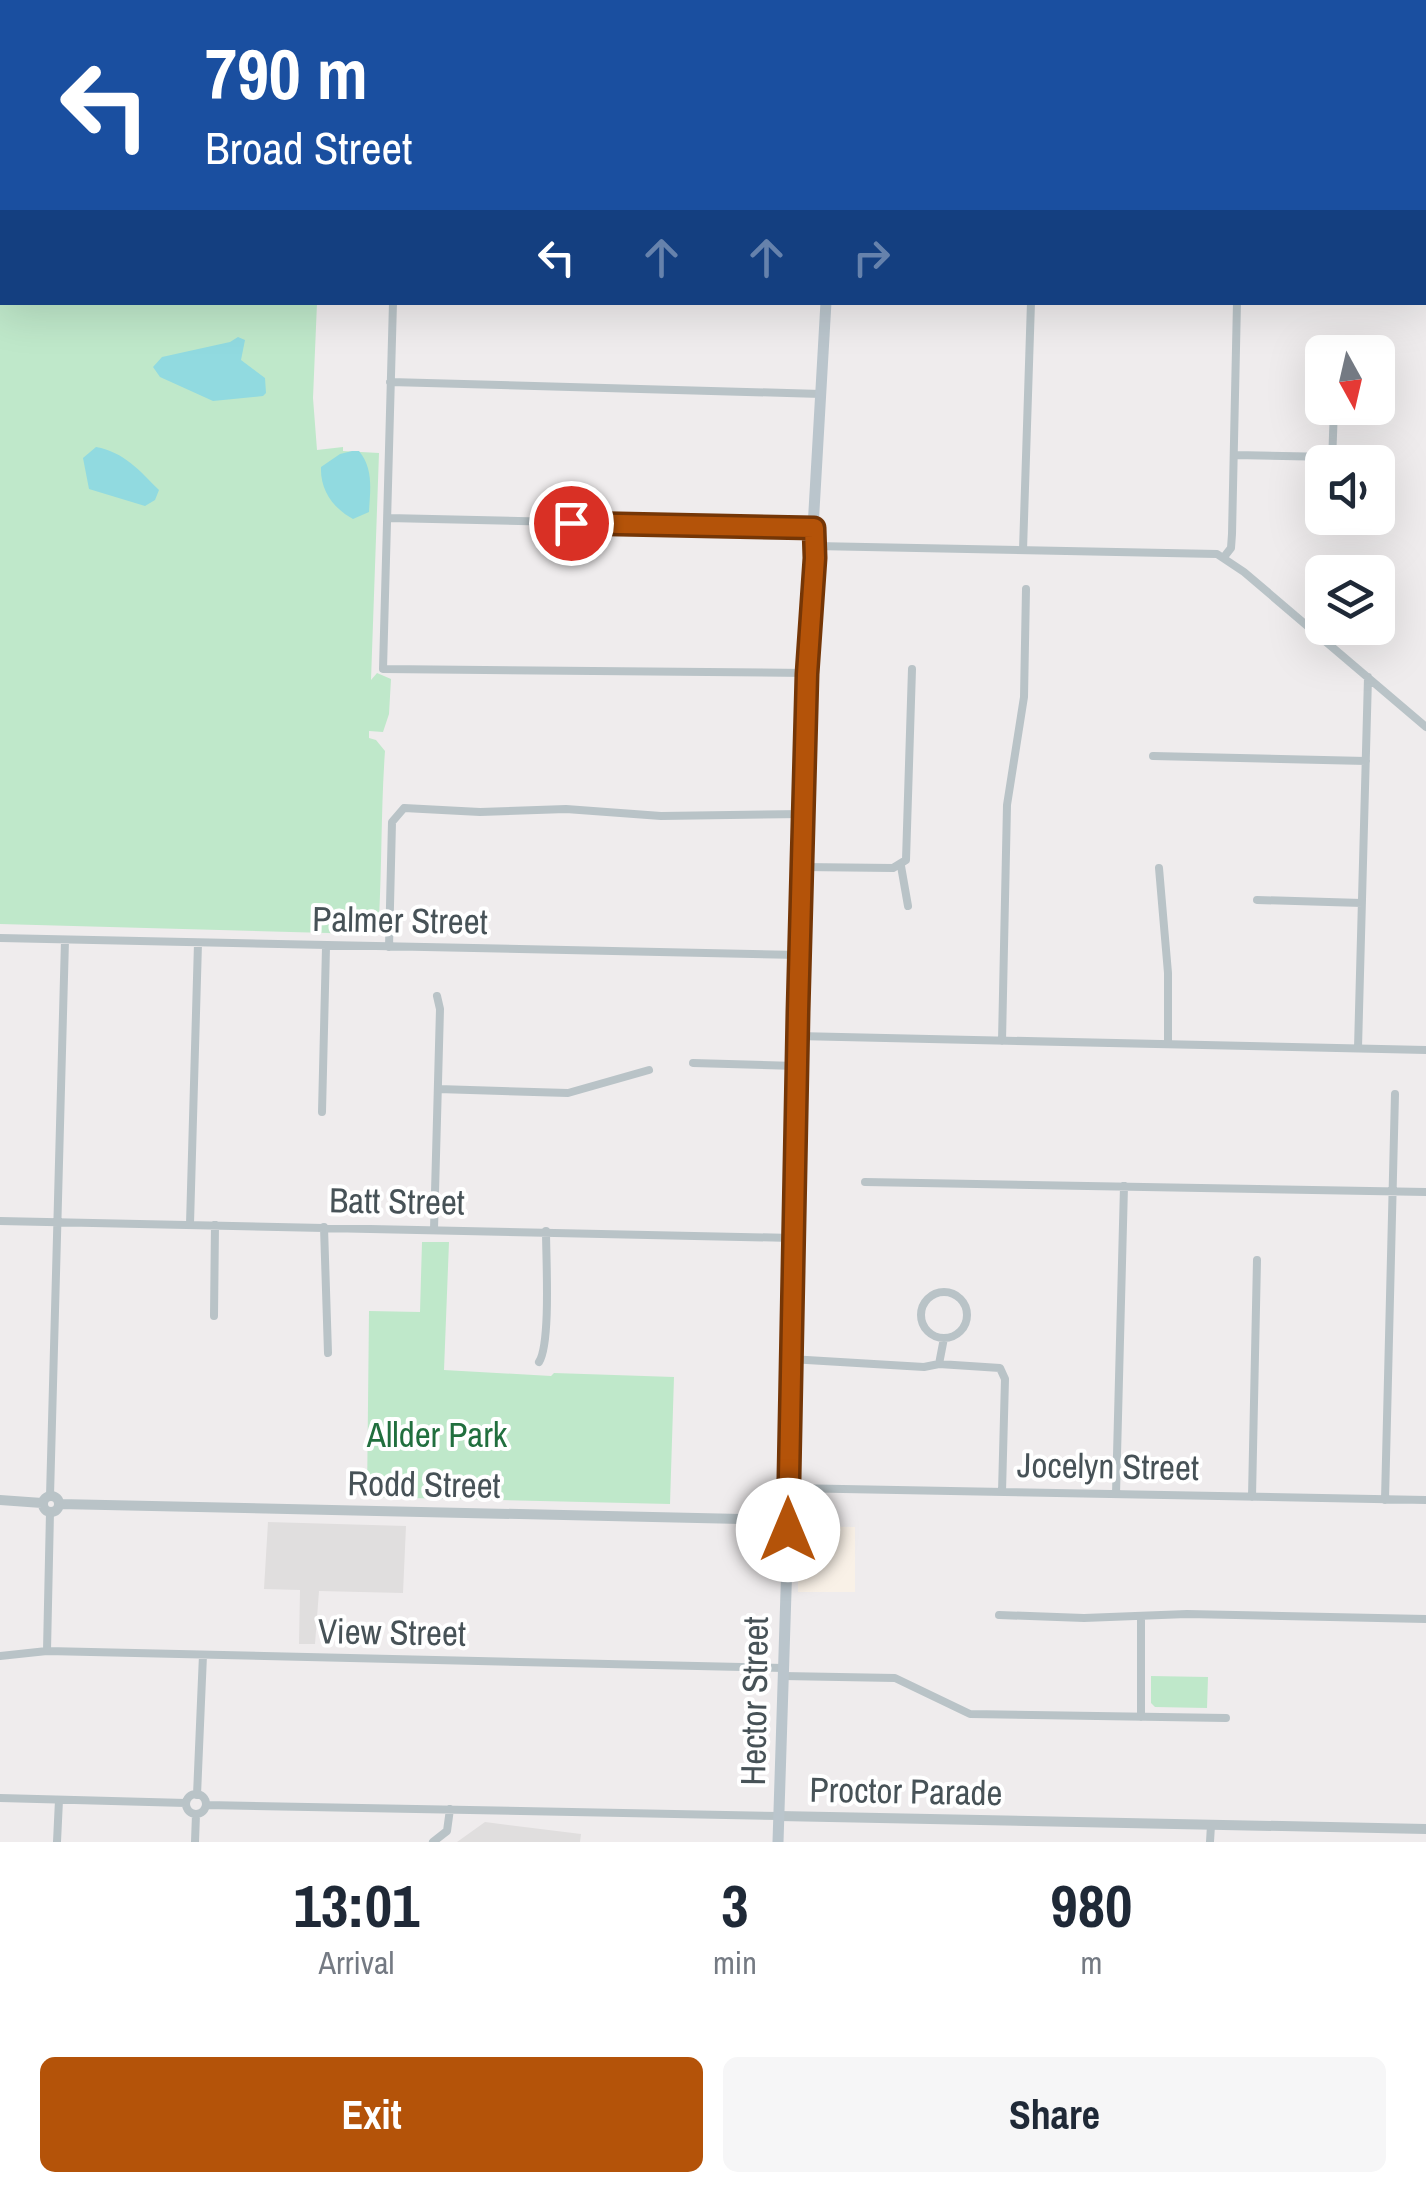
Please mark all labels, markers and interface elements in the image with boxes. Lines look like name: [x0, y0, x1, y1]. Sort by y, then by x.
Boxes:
text: 790 m: [205, 27, 368, 121]
icon: left: [40, 40, 170, 170]
text: Broad Street: [205, 117, 412, 178]
icon: left: [529, 230, 584, 285]
icon: ahead: [634, 230, 689, 285]
icon: ahead: [739, 230, 794, 285]
icon: right: [844, 230, 899, 285]
north arrow: [1305, 335, 1395, 425]
map controls: [1305, 335, 1395, 645]
button: sound: [1305, 445, 1395, 535]
pin: [529, 481, 614, 566]
icon: arrive: [544, 496, 599, 551]
button: layers: [1305, 555, 1395, 645]
street label: Palmer Street: [312, 895, 488, 945]
street label: Batt Street: [329, 1176, 465, 1226]
park label: Allder Park: [366, 1411, 508, 1458]
street label: Jocelyn Street: [1017, 1441, 1199, 1491]
street label: Rodd Street: [347, 1459, 501, 1509]
position arrow: [736, 1478, 840, 1582]
street label: View Street: [318, 1607, 466, 1657]
street label: Hector Street: [729, 1616, 779, 1786]
street label: Proctor Parade: [809, 1766, 1003, 1816]
text: 13:01: [294, 1865, 419, 1946]
text: 3: [721, 1865, 749, 1946]
text: 980: [1050, 1865, 1132, 1946]
text: Arrival: [319, 1941, 394, 1984]
text: min: [713, 1941, 757, 1984]
text: m: [1080, 1941, 1102, 1984]
button: Exit: [40, 2057, 703, 2172]
button: Share: [723, 2057, 1386, 2172]

